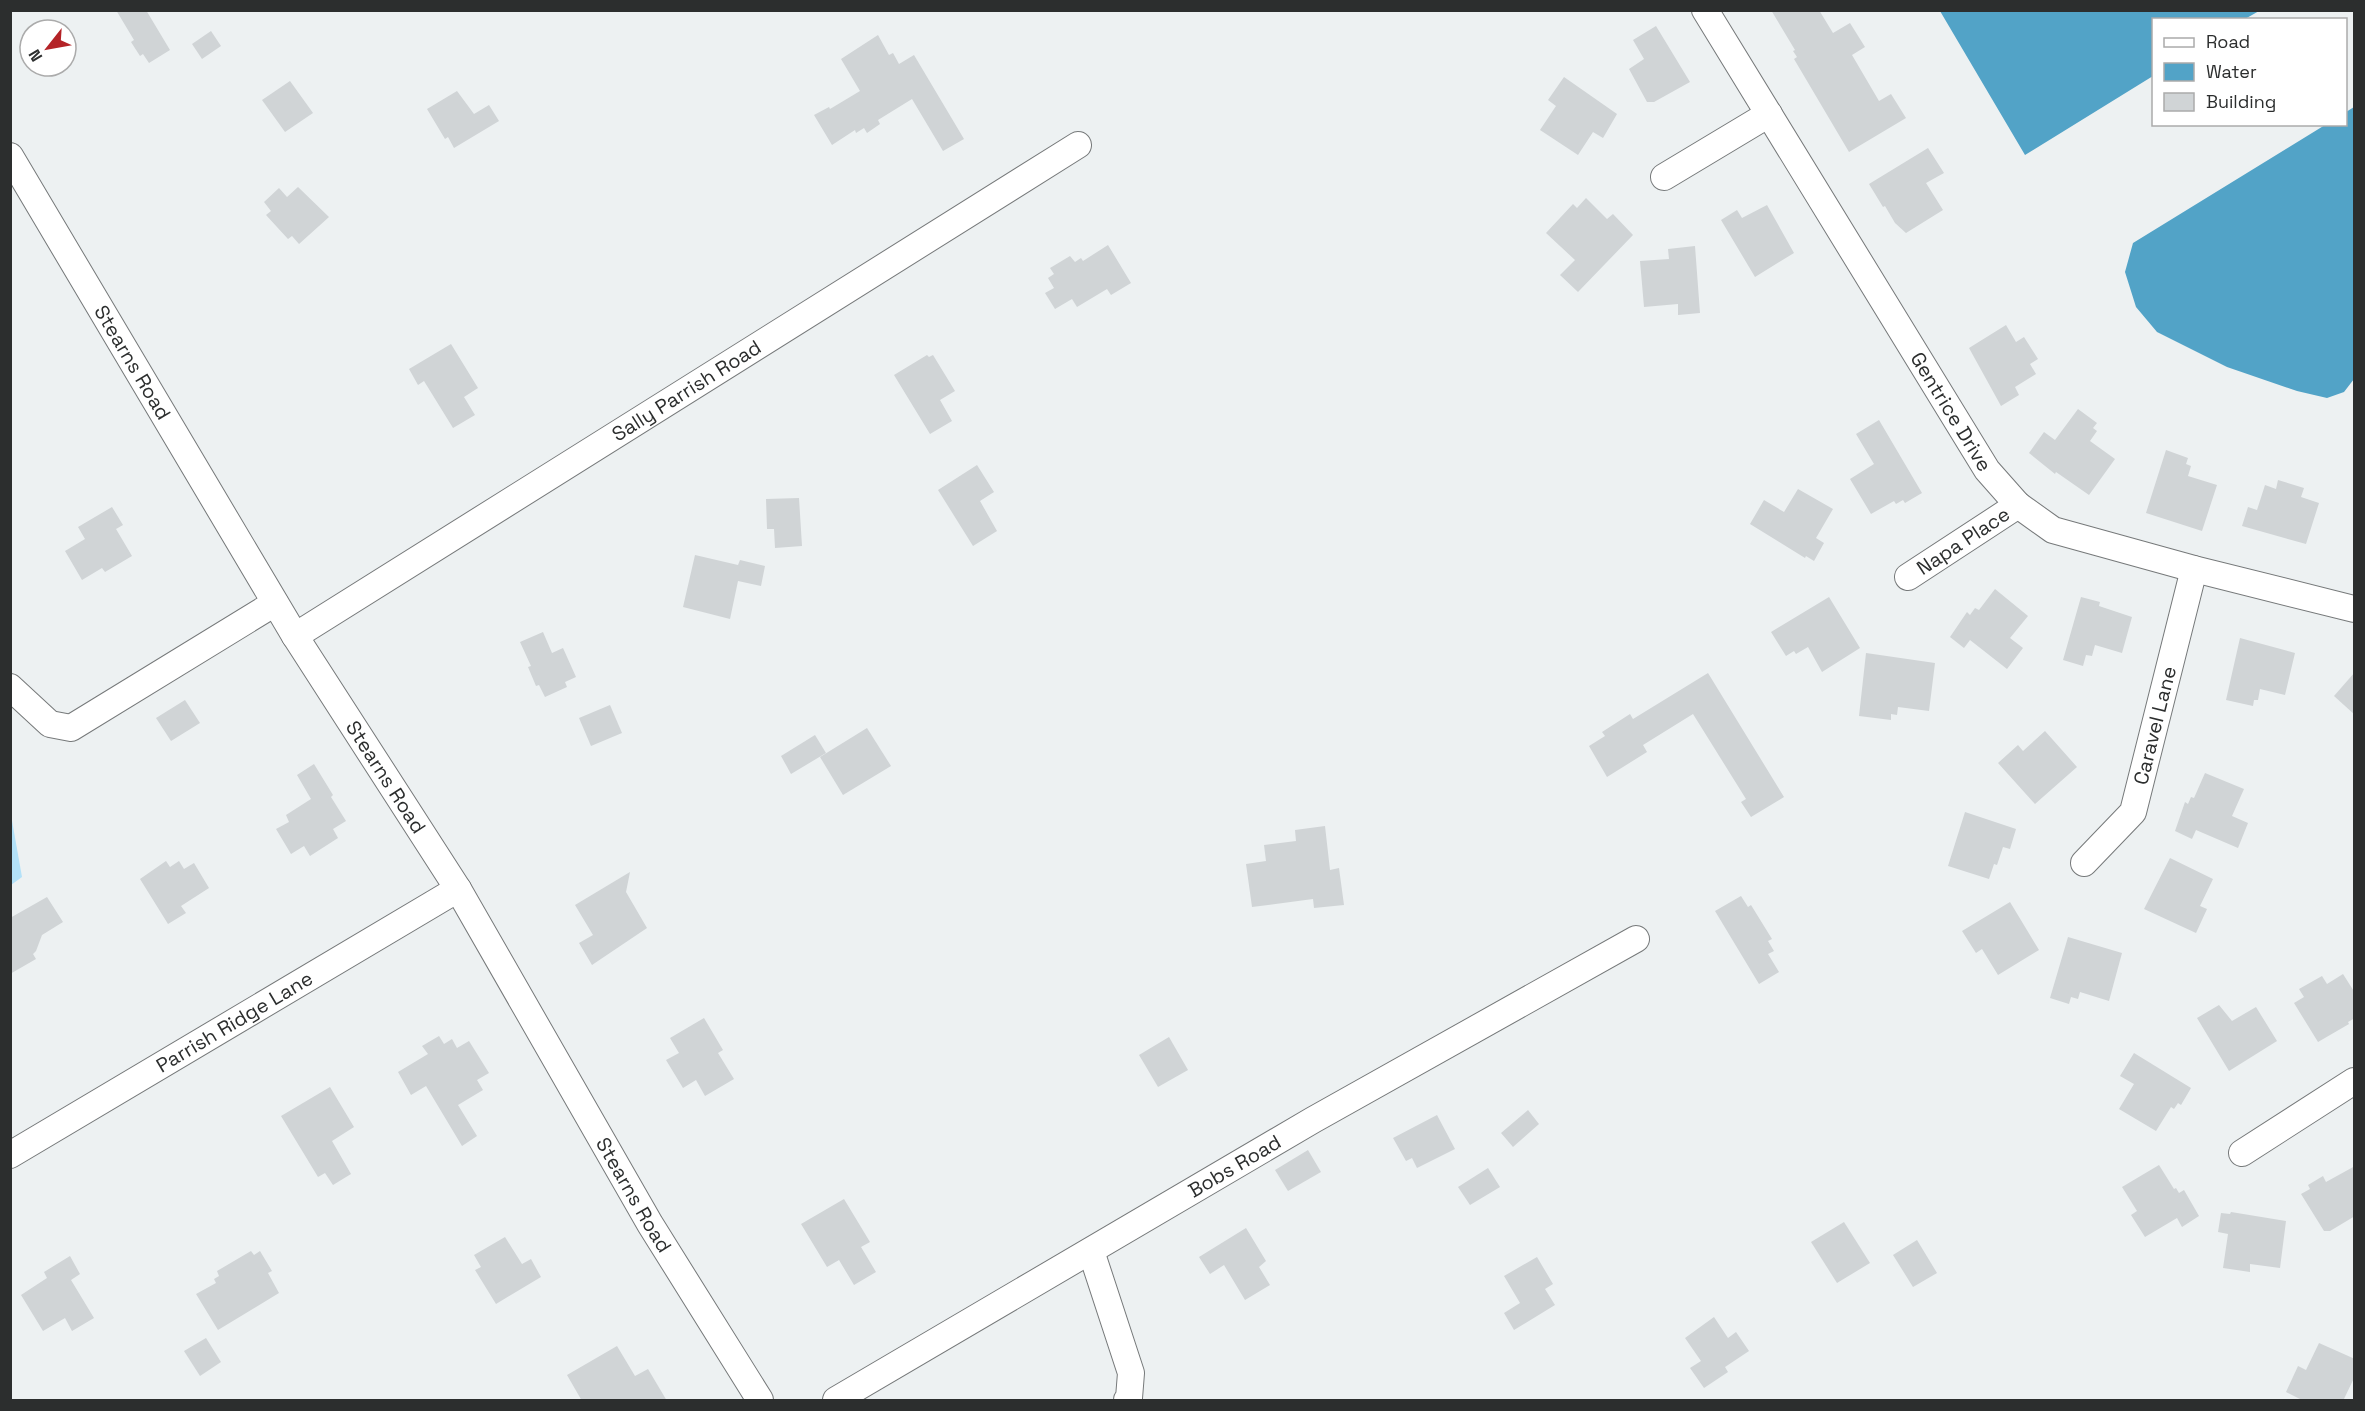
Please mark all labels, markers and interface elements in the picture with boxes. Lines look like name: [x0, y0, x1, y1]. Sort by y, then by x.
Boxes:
north arrow: [18, 18, 78, 78]
legend: [2152, 18, 2347, 126]
text: Road: [2206, 30, 2250, 53]
text: N: [24, 45, 47, 65]
text: Water: [2206, 60, 2257, 83]
text: Building: [2206, 90, 2276, 113]
street label: Stearns Road: [88, 300, 177, 424]
street label: Sally Parrish Road: [607, 334, 766, 447]
street label: Gentrice Drive: [1905, 347, 1998, 476]
street label: Napa Place: [1912, 501, 2015, 581]
street label: Caravel Lane: [2127, 663, 2182, 787]
street label: Stearns Road: [340, 716, 432, 838]
street label: Parrish Ridge Lane: [151, 965, 318, 1078]
street label: Bobs Road: [1183, 1129, 1286, 1203]
street label: Stearns Road: [590, 1133, 678, 1257]

